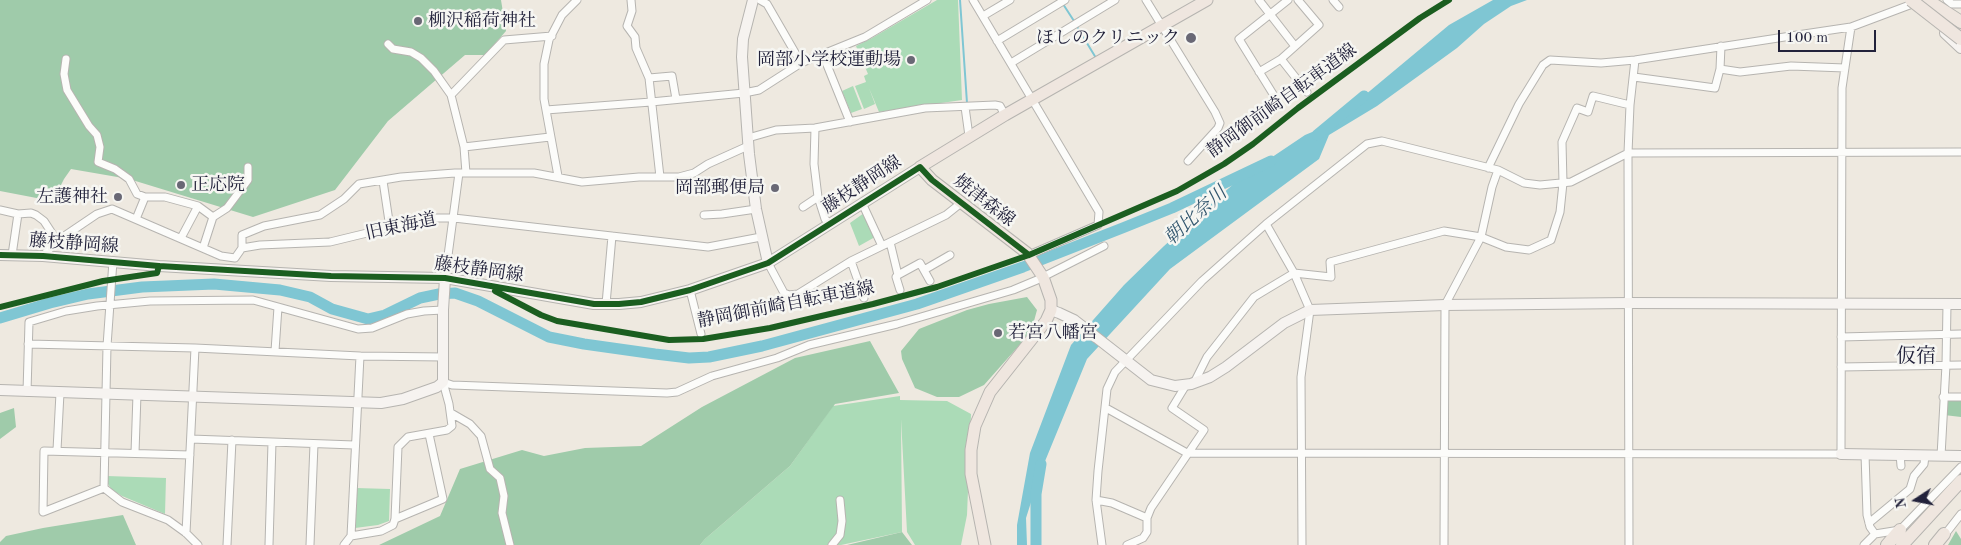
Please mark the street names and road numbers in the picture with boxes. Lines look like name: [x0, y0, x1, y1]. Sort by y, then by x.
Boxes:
street label: 静岡御前崎自転車道線: [1203, 39, 1361, 163]
street label: 藤枝静岡線: [818, 151, 906, 219]
street label: 焼津森線: [949, 170, 1019, 232]
street label: 旧東海道: [364, 209, 438, 245]
street label: 藤枝静岡線: [28, 230, 120, 258]
street label: 藤枝静岡線: [433, 253, 525, 287]
street label: 静岡御前崎自転車道線: [696, 277, 876, 333]

